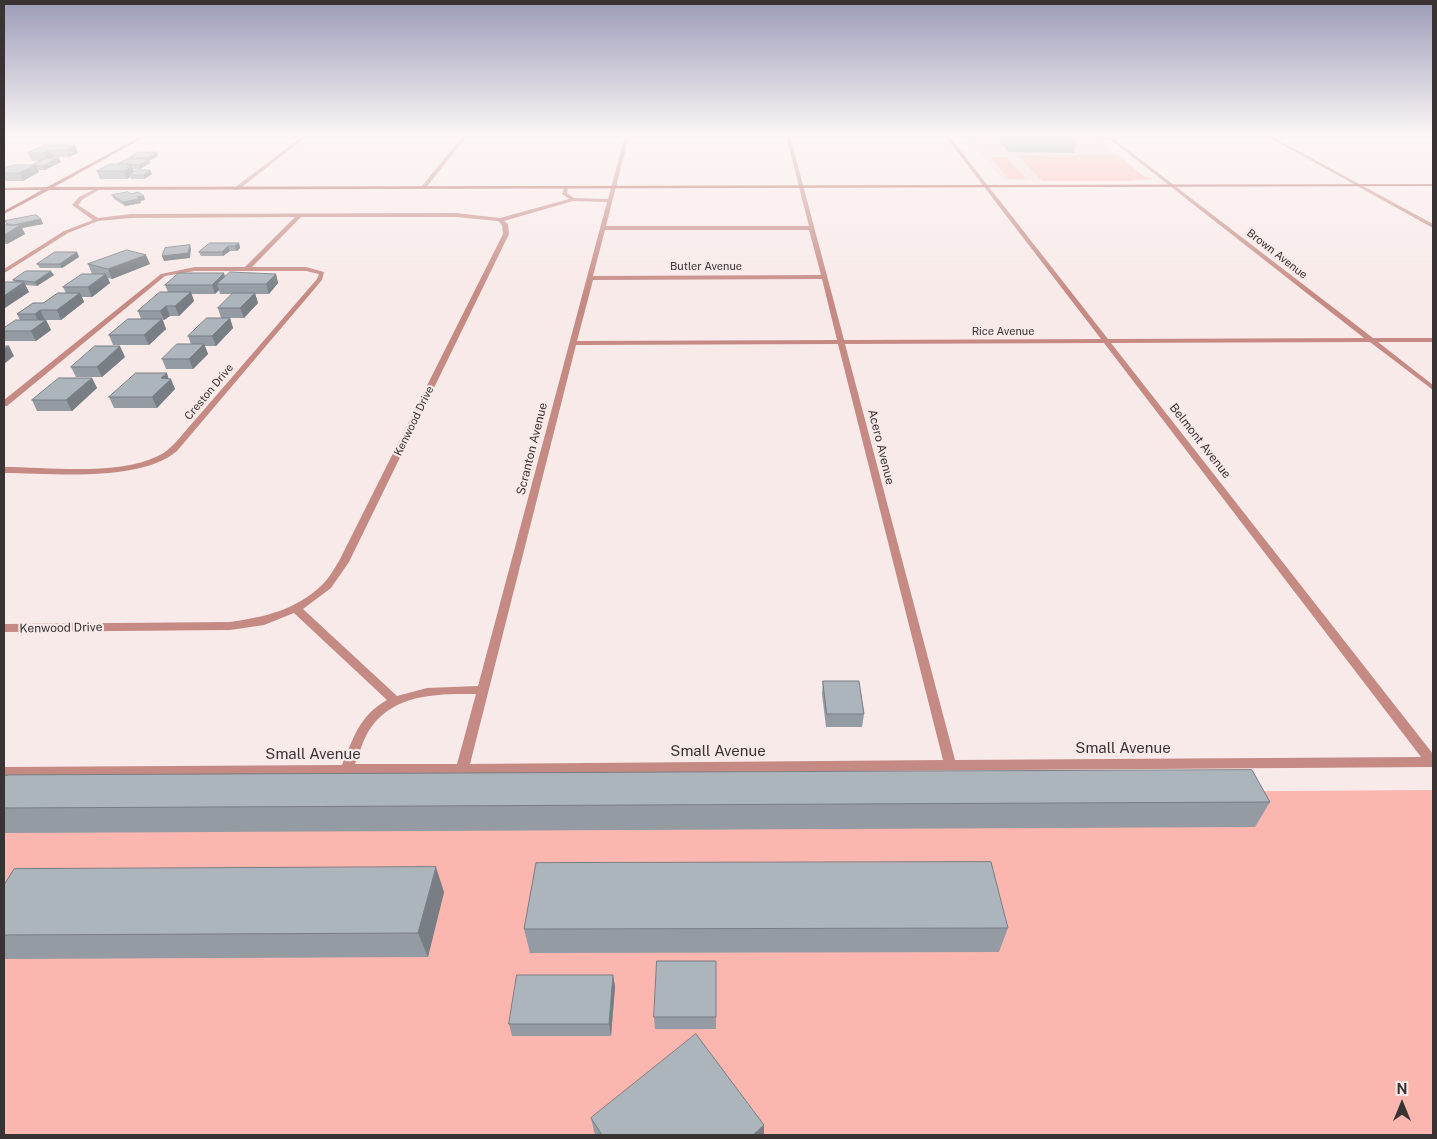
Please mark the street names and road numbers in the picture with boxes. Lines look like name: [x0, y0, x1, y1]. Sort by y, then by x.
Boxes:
street label: Brown Avenue: [1244, 226, 1310, 282]
street label: Butler Avenue: [670, 260, 742, 274]
street label: Rice Avenue: [972, 325, 1034, 339]
street label: Creston Drive: [182, 361, 236, 423]
street label: Kenwood Drive: [391, 384, 437, 458]
street label: Scranton Avenue: [514, 401, 550, 497]
street label: Belmont Avenue: [1166, 401, 1234, 481]
street label: Acero Avenue: [865, 408, 897, 486]
street label: Kenwood Drive: [19, 620, 103, 636]
street label: Small Avenue: [1075, 739, 1171, 757]
street label: Small Avenue: [670, 742, 766, 760]
street label: Small Avenue: [265, 745, 361, 763]

